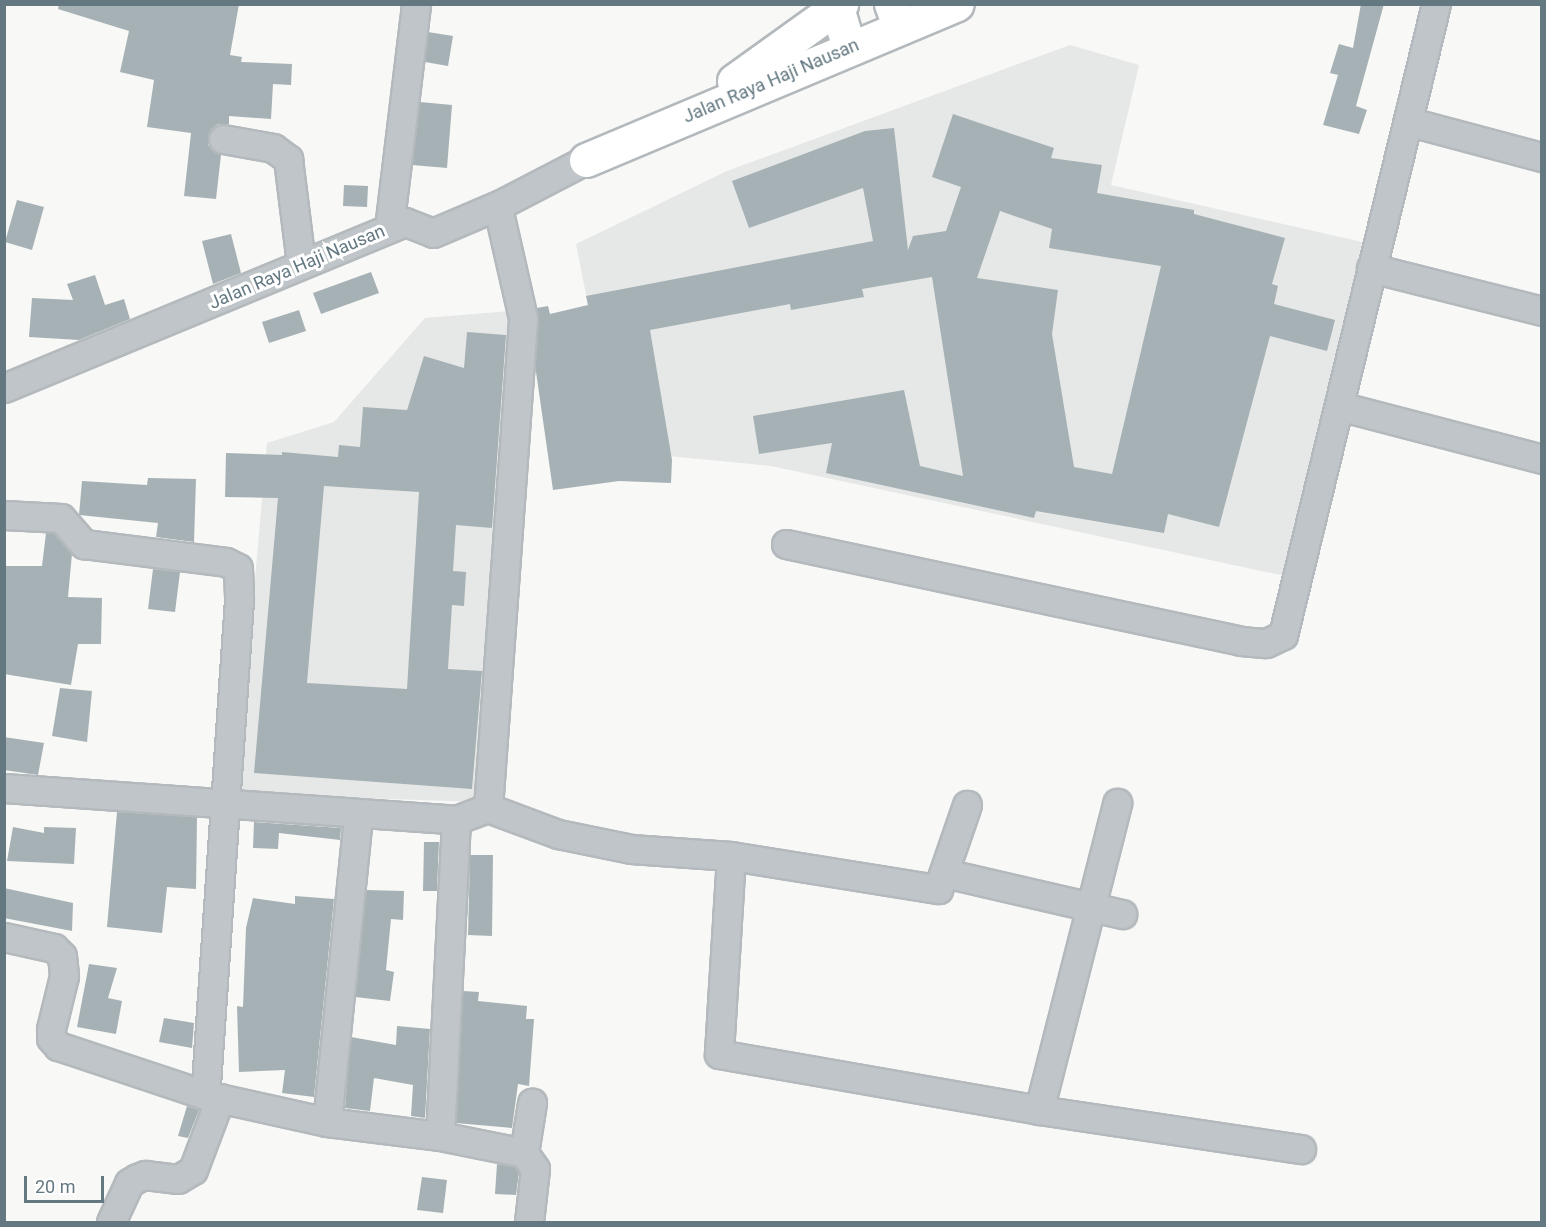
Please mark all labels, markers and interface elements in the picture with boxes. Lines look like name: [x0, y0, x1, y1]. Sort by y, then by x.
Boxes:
street label: Jalan Raya Haji Nausan: [680, 34, 862, 128]
street label: Jalan Raya Haji Nausan: [206, 220, 388, 314]
scale bar: [27, 1164, 106, 1202]
text: 20 m: [35, 1176, 75, 1197]

